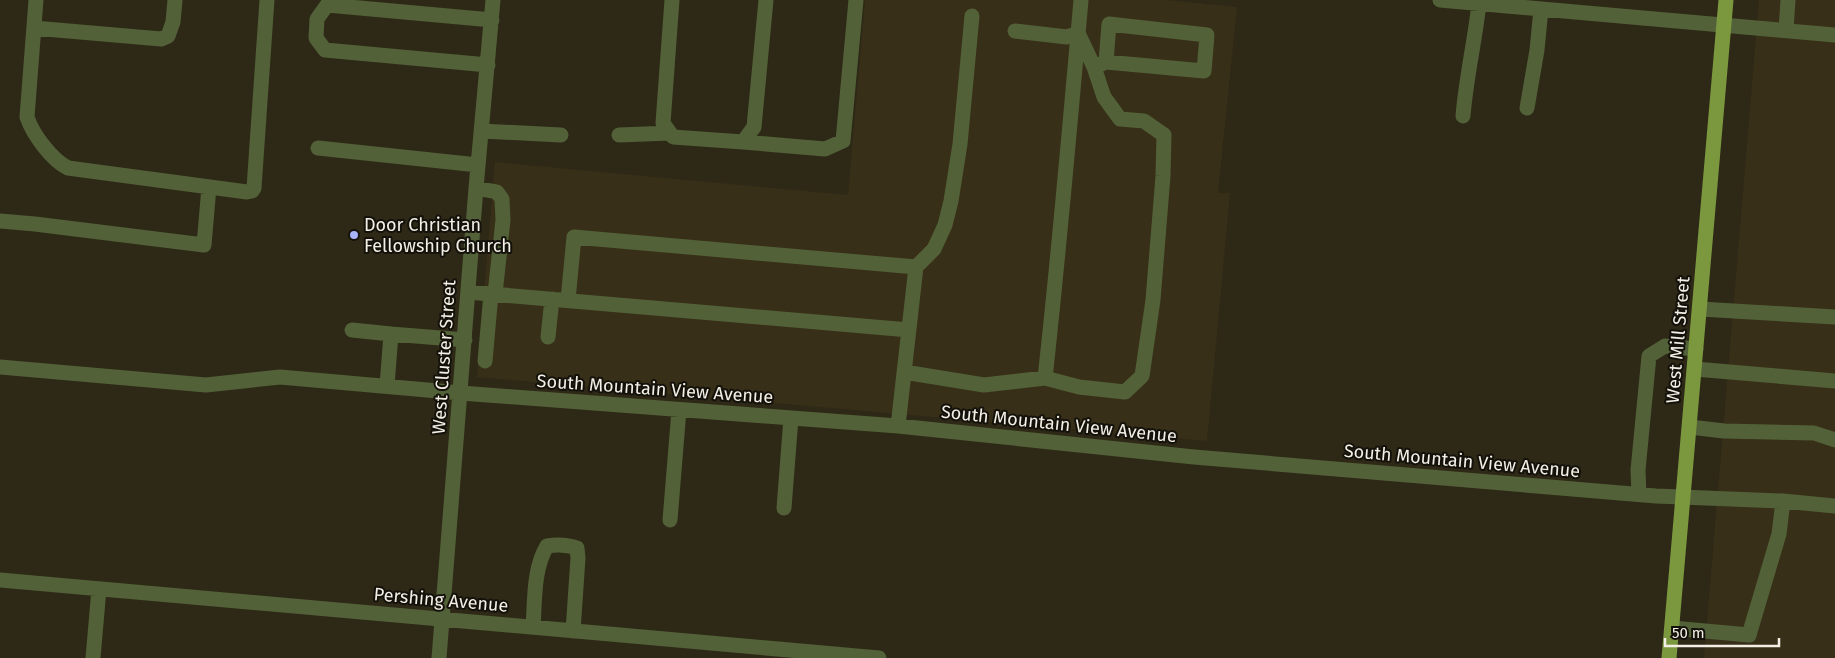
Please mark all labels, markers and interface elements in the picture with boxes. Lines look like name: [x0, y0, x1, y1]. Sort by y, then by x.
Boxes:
place label: Door Christian Fellowship Church: [364, 214, 512, 257]
marker: Door Christian Fellowship Church: [348, 229, 360, 241]
street label: West Mill Street: [1661, 275, 1695, 404]
street label: West Cluster Street: [428, 279, 460, 435]
street label: South Mountain View Avenue: [536, 370, 774, 408]
street label: South Mountain View Avenue: [940, 401, 1178, 447]
street label: South Mountain View Avenue: [1343, 440, 1581, 482]
street label: Pershing Avenue: [373, 583, 509, 617]
scale bar: [1665, 616, 1779, 648]
text: 50 m: [1672, 624, 1705, 642]

